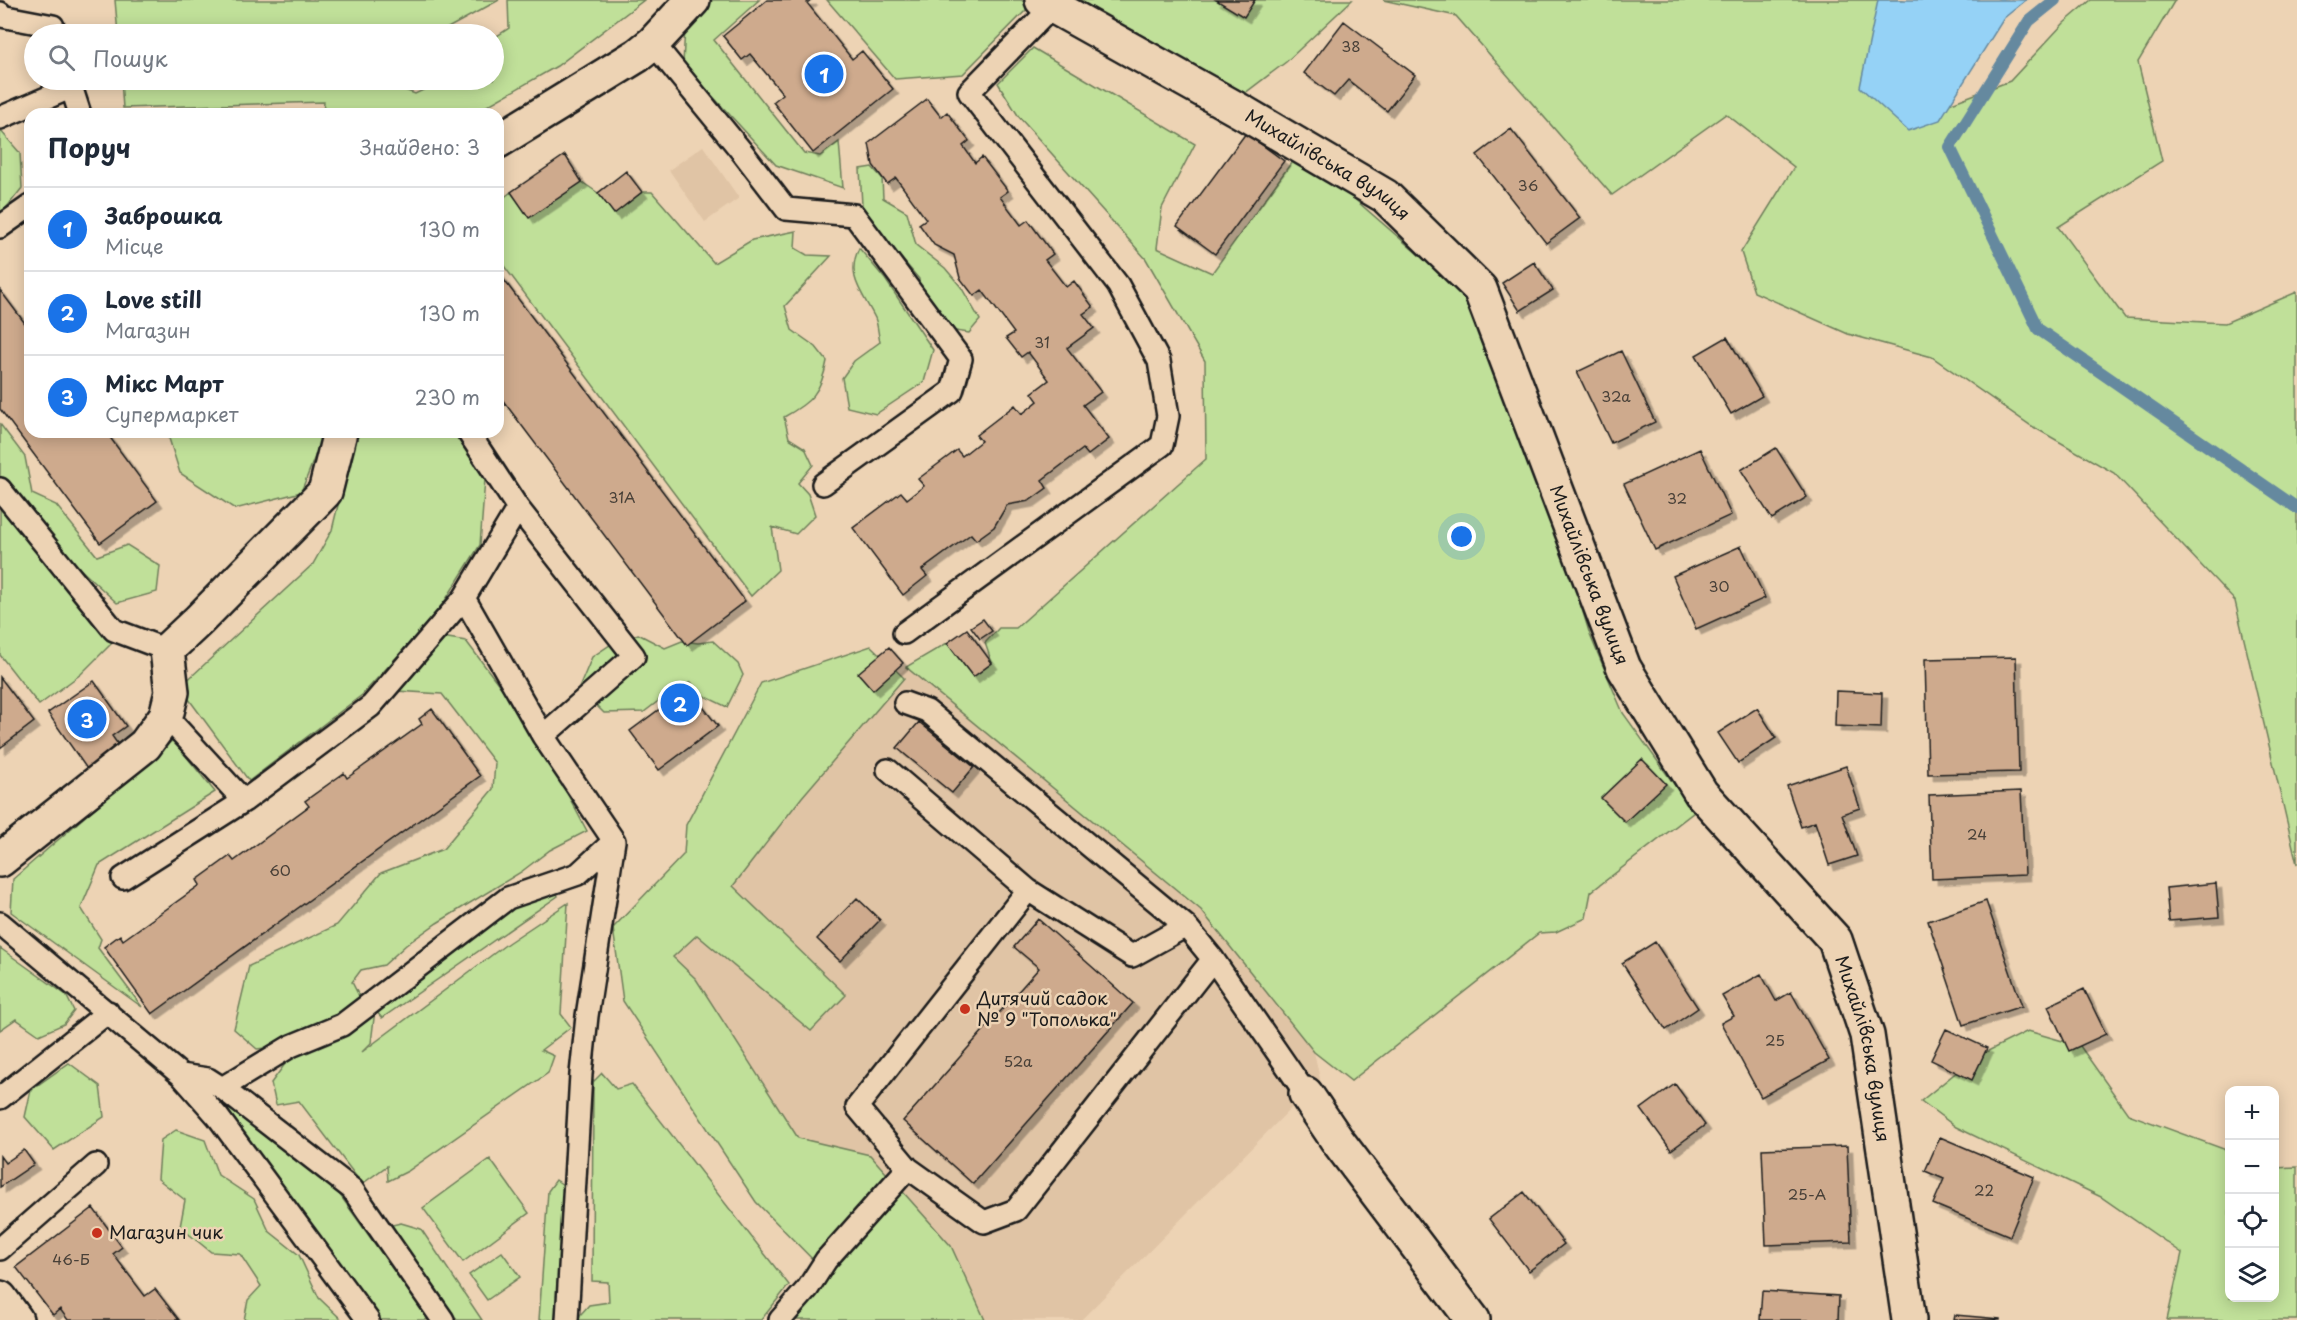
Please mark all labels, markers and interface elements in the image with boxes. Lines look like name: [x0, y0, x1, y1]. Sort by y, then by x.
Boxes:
search box: [24, 24, 504, 90]
house number: 38: [1341, 34, 1361, 57]
icon: search: [45, 41, 78, 74]
text: Пошук: [93, 41, 168, 74]
pin: 1: [804, 52, 844, 97]
street label: Михайлівська вулиця: [1241, 102, 1417, 226]
text: Поруч: [48, 128, 131, 167]
text: Знайдено: 3: [360, 132, 480, 162]
house number: 36: [1518, 173, 1538, 196]
text: Заброшка: [105, 198, 222, 231]
text: 1: [63, 214, 72, 244]
text: 130 m: [420, 214, 480, 244]
text: Місце: [105, 231, 164, 261]
text: Love still: [105, 282, 201, 315]
text: 2: [60, 298, 75, 328]
text: 130 m: [420, 298, 480, 328]
text: Магазин: [105, 315, 191, 345]
house number: 31: [1034, 330, 1050, 353]
text: Мікс Март: [105, 366, 223, 399]
text: 3: [61, 382, 74, 412]
text: 230 m: [415, 382, 480, 412]
house number: 32а: [1601, 384, 1631, 407]
text: Супермаркет: [105, 399, 238, 429]
street label: Михайлівська вулиця: [1544, 480, 1637, 669]
house number: 31А: [608, 485, 636, 508]
house number: 32: [1667, 486, 1687, 509]
your location: [1447, 522, 1476, 551]
house number: 30: [1709, 574, 1729, 597]
pin: 2: [660, 680, 700, 726]
pin: 3: [68, 696, 106, 742]
house number: 24: [1967, 822, 1987, 845]
house number: 60: [269, 858, 291, 881]
street label: Михайлівська вулиця: [1829, 952, 1898, 1144]
place label: Дитячий садок № 9 "Тополька": [976, 984, 1117, 1032]
marker: Дитячий садок № 9 "Тополька": [958, 1002, 972, 1016]
house number: 25: [1765, 1028, 1785, 1051]
house number: 52а: [1004, 1049, 1033, 1072]
map controls: [2225, 1086, 2279, 1302]
button: +: [2225, 1086, 2279, 1140]
button: −: [2225, 1140, 2279, 1194]
house number: 22: [1974, 1178, 1994, 1201]
house number: 25-А: [1788, 1182, 1826, 1205]
button: locate: [2225, 1194, 2279, 1248]
place label: Магазин чик: [109, 1218, 223, 1245]
marker: Магазин чик: [90, 1226, 104, 1240]
house number: 46-Б: [52, 1247, 90, 1270]
button: layers: [2225, 1248, 2279, 1302]

